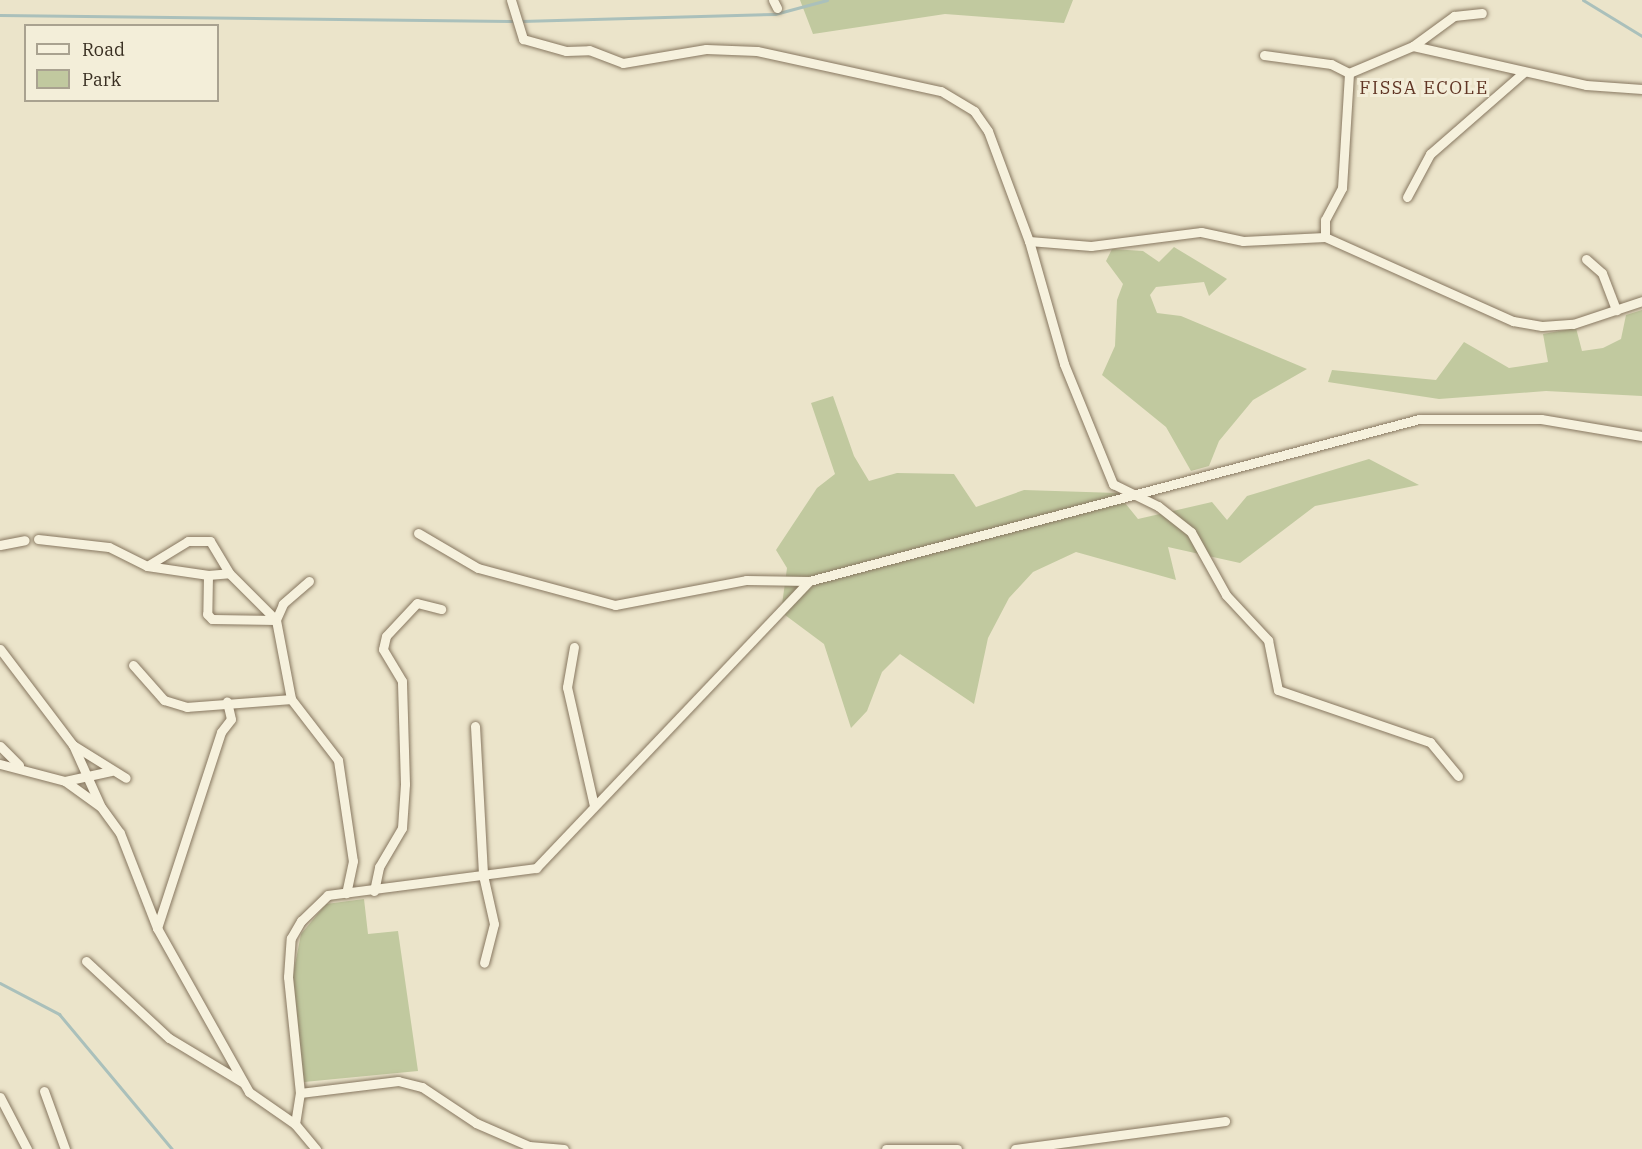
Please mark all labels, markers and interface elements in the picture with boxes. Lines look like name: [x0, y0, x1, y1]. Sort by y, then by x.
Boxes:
legend: [24, 24, 219, 102]
text: Road: [82, 38, 125, 61]
text: Park: [82, 68, 121, 91]
district label: FISSA ECOLE: [1359, 77, 1489, 99]

